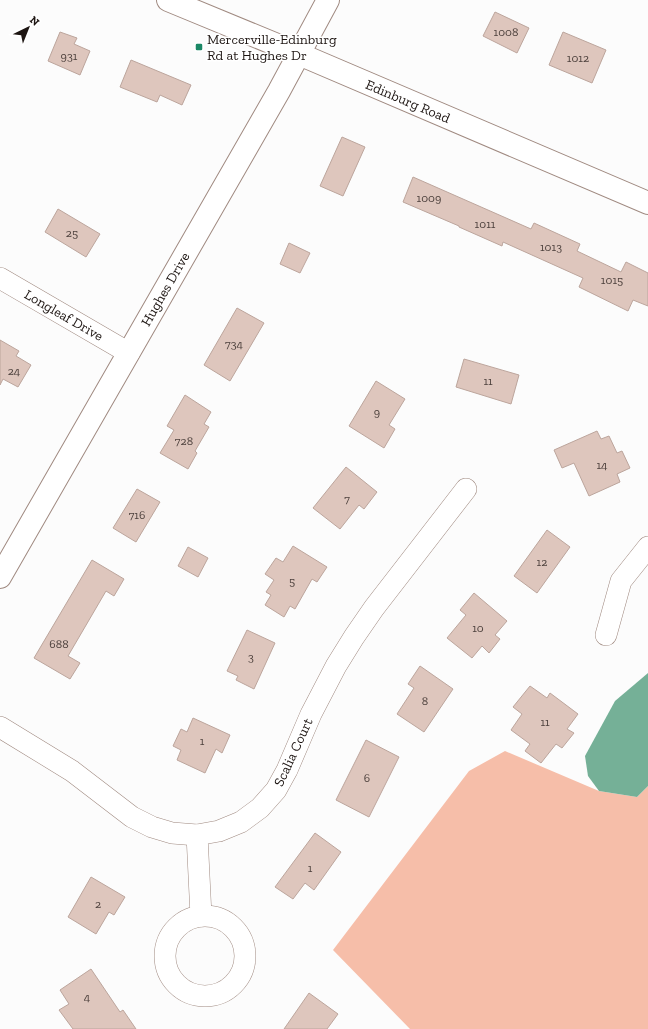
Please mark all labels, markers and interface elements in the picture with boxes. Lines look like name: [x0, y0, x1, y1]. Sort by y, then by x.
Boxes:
north arrow: [8, 8, 48, 48]
text: N: [27, 13, 42, 29]
house number: 1008: [494, 25, 518, 39]
place label: Mercerville-Edinburg Rd at Hughes Dr: [207, 31, 337, 64]
marker: Mercerville-Edinburg Rd at Hughes Dr: [194, 42, 204, 52]
house number: 931: [61, 49, 78, 63]
house number: 1012: [567, 51, 589, 65]
street label: Edinburg Road: [363, 76, 453, 127]
house number: 1009: [417, 191, 441, 205]
house number: 1011: [475, 217, 496, 231]
house number: 25: [66, 226, 78, 240]
house number: 1013: [540, 240, 562, 254]
street label: Hughes Drive: [137, 249, 194, 329]
house number: 1015: [601, 273, 623, 287]
street label: Longleaf Drive: [21, 286, 107, 345]
house number: 734: [225, 337, 244, 351]
house number: 24: [8, 364, 21, 378]
house number: 11: [483, 374, 493, 388]
house number: 9: [374, 405, 380, 419]
house number: 728: [175, 434, 193, 448]
house number: 14: [596, 458, 608, 472]
house number: 7: [344, 492, 350, 506]
house number: 716: [129, 508, 145, 522]
house number: 12: [537, 555, 547, 569]
house number: 5: [289, 574, 295, 588]
house number: 10: [472, 621, 484, 635]
house number: 688: [49, 637, 69, 651]
house number: 3: [248, 650, 254, 664]
house number: 8: [422, 694, 428, 708]
street label: Scalia Court: [270, 715, 317, 789]
house number: 11: [540, 715, 550, 729]
house number: 1: [200, 734, 205, 748]
house number: 6: [364, 771, 370, 785]
house number: 1: [308, 861, 313, 875]
house number: 2: [95, 897, 101, 911]
house number: 4: [84, 990, 91, 1004]

